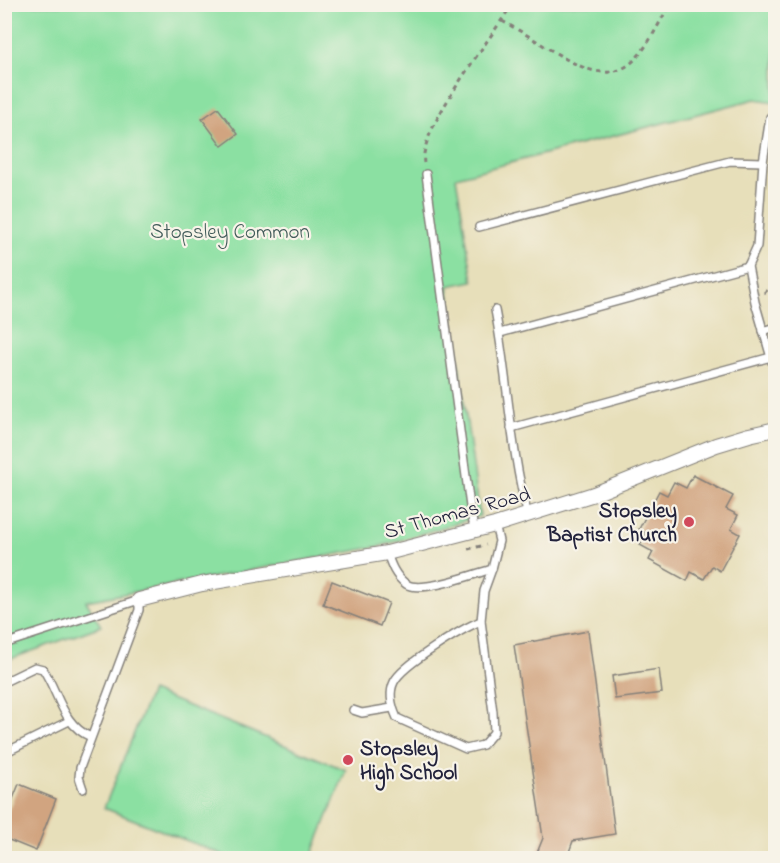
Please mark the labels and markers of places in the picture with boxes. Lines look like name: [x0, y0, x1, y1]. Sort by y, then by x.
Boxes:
place label: Stopsley Baptist Church: [546, 497, 677, 551]
marker: Stopsley Baptist Church: [682, 515, 696, 529]
place label: Stopsley High School: [360, 735, 458, 791]
marker: Stopsley High School: [341, 753, 355, 767]

